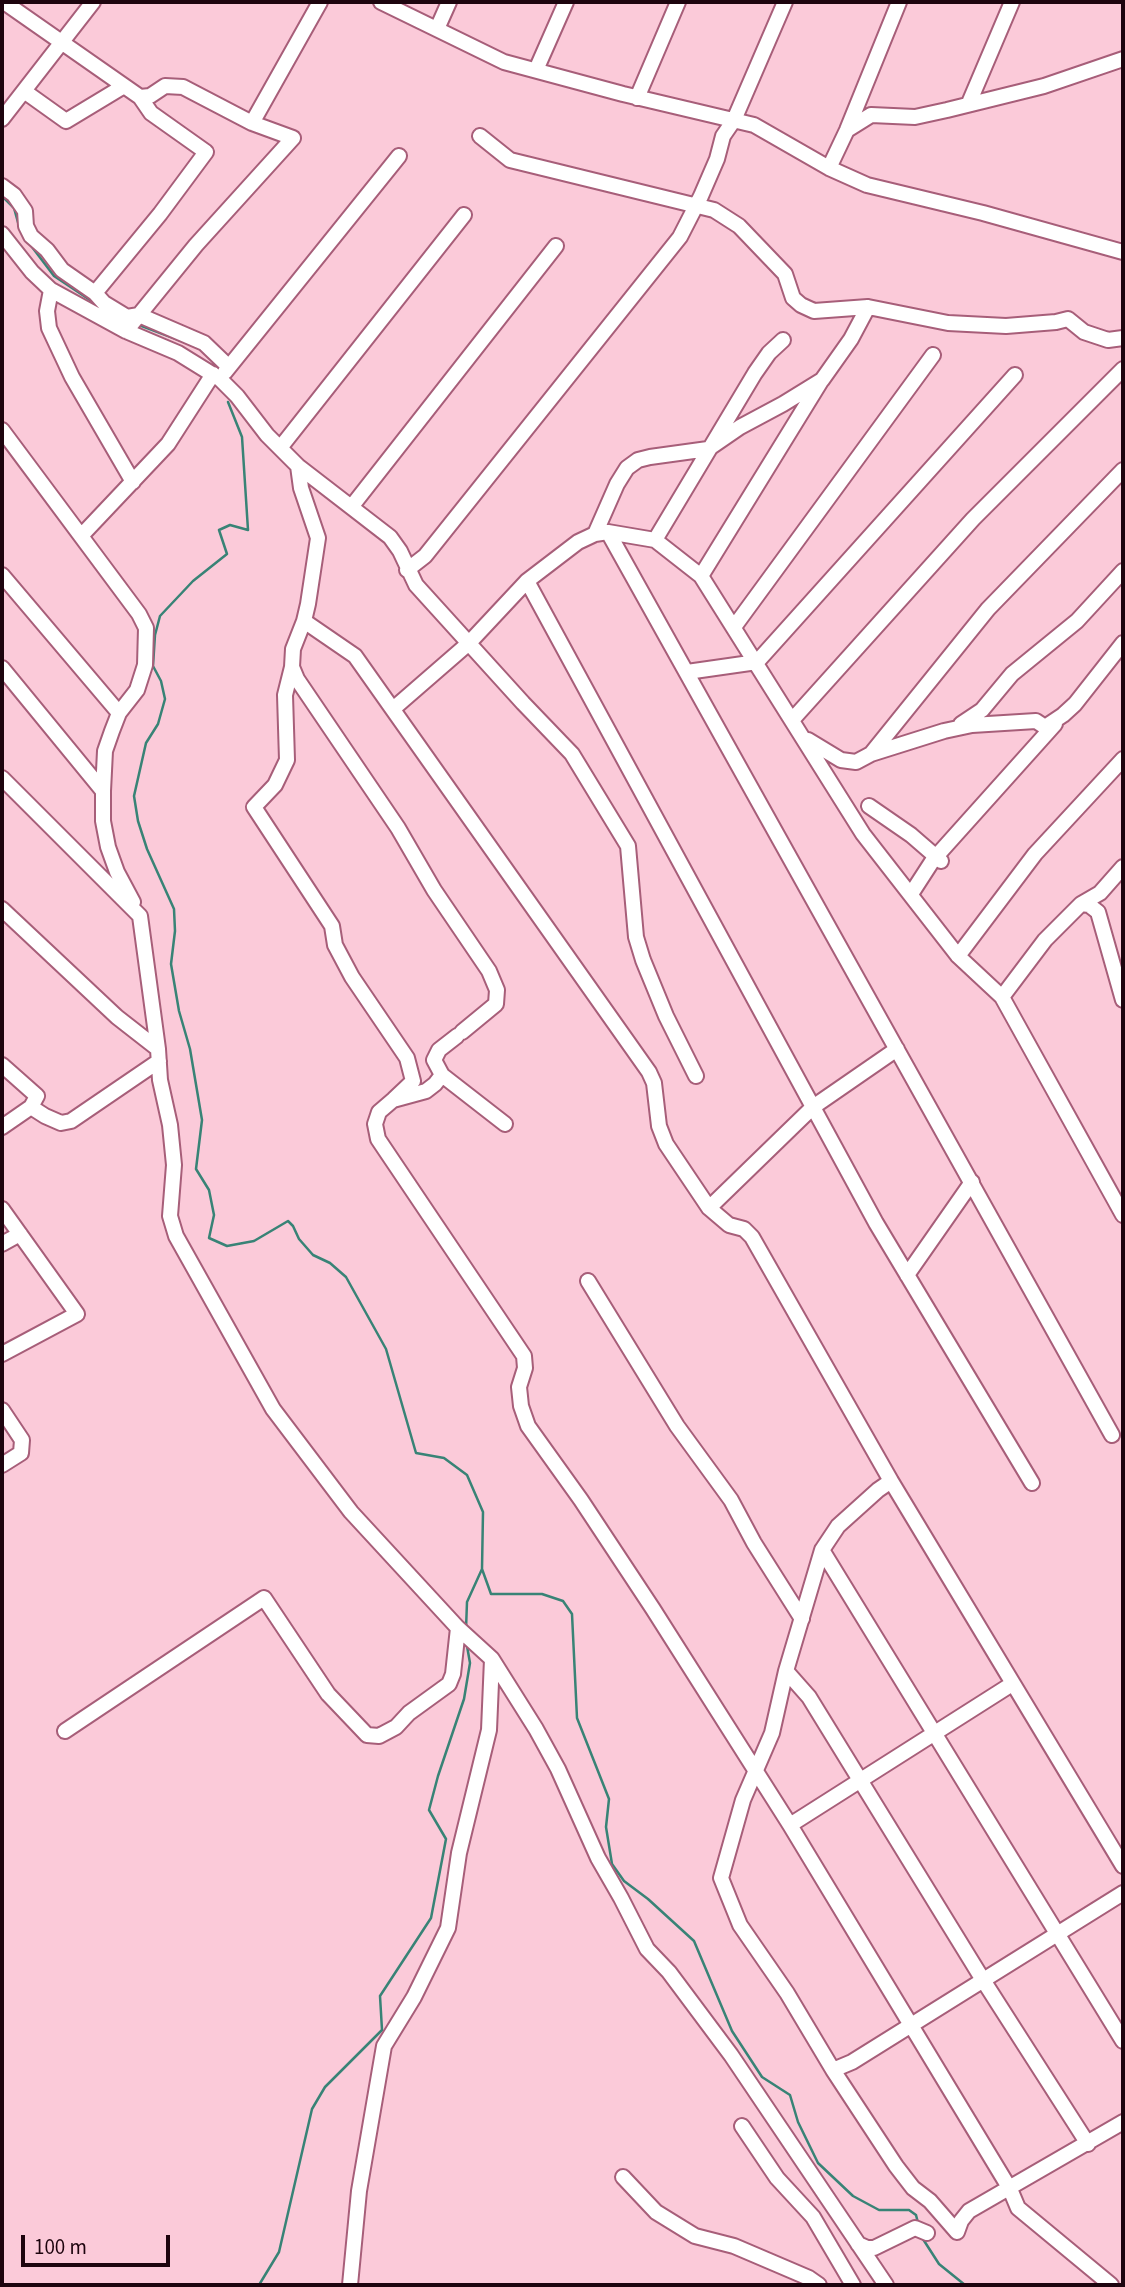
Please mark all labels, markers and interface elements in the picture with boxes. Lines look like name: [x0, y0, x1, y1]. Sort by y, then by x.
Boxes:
scale bar: [24, 2220, 173, 2264]
text: 100 m: [34, 2232, 87, 2262]

